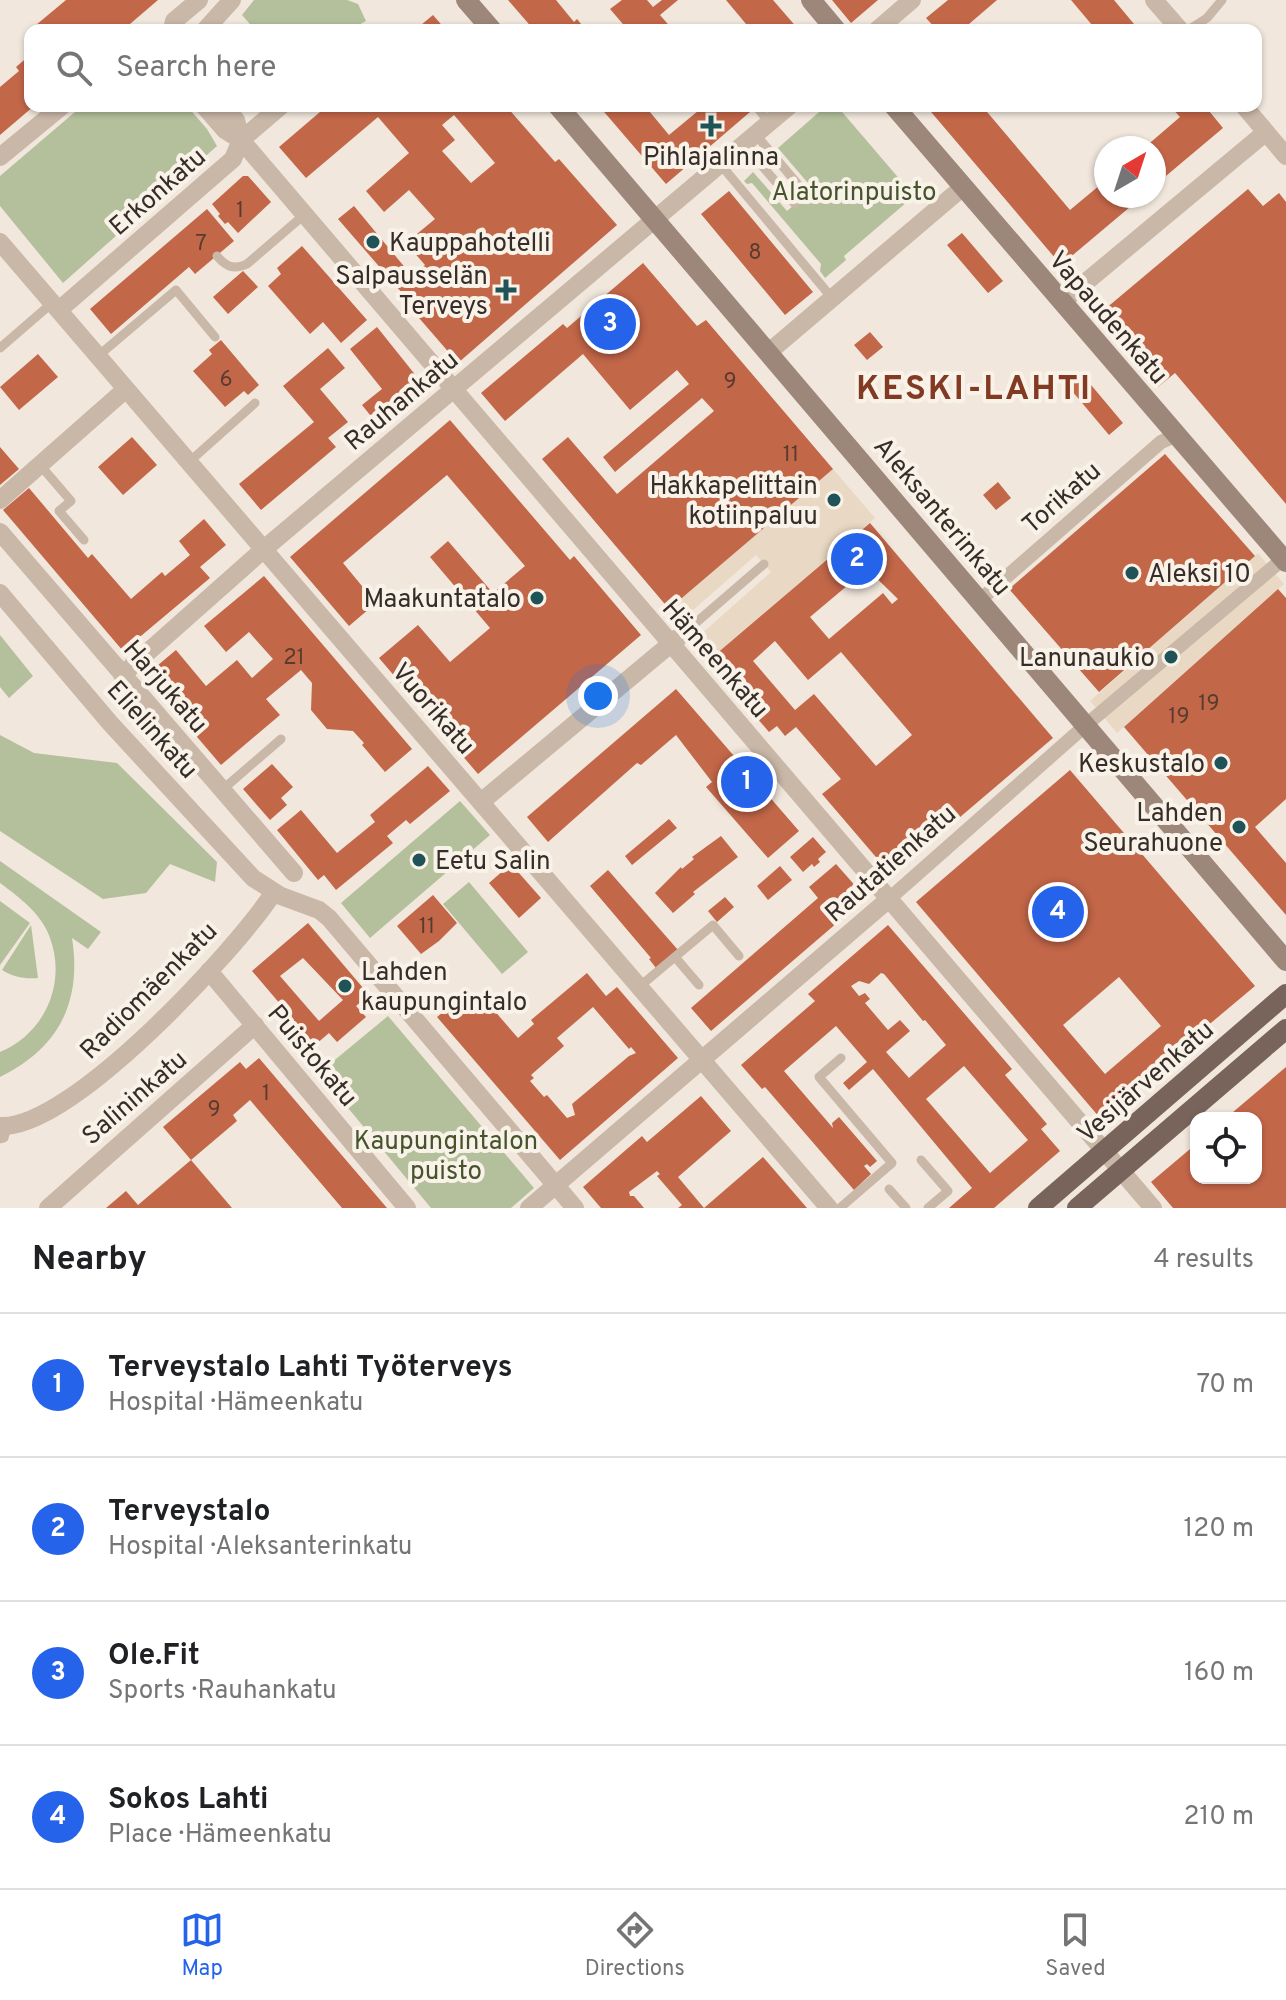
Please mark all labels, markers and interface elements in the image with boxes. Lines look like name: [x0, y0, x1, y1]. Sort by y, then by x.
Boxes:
search box: [24, 24, 1262, 112]
icon: search: [52, 46, 96, 90]
text: Search here: [116, 50, 276, 87]
marker: Pihlajalinna: [700, 115, 722, 137]
north arrow: [1094, 136, 1166, 208]
street label: Erkonkatu: [103, 142, 214, 244]
place label: Pihlajalinna: [643, 142, 779, 175]
park label: Alatorinpuisto: [771, 177, 937, 210]
house number: 1: [236, 198, 244, 225]
place label: Kauppahotelli: [389, 228, 551, 261]
house number: 7: [195, 231, 207, 258]
marker: Kauppahotelli: [364, 233, 382, 251]
house number: 8: [748, 240, 762, 267]
street label: Vapaudenkatu: [1040, 245, 1174, 392]
place label: Salpausselän Terveys: [335, 261, 488, 324]
marker: Salpausselän Terveys: [495, 279, 517, 301]
pin: 3: [584, 294, 636, 354]
street label: Rauhankatu: [339, 345, 466, 459]
house number: 6: [219, 367, 233, 394]
house number: 9: [723, 369, 737, 396]
district label: KESKI-LAHTI: [856, 369, 1092, 412]
street label: Aleksanterinkatu: [865, 431, 1017, 604]
house number: 11: [783, 442, 799, 469]
street label: Torikatu: [1016, 456, 1109, 542]
place label: Hakkapelittain kotiinpaluu: [649, 471, 818, 534]
marker: Hakkapelittain kotiinpaluu: [825, 491, 843, 509]
pin: 2: [831, 529, 883, 589]
place label: Aleksi 10: [1148, 559, 1251, 592]
marker: Aleksi 10: [1123, 564, 1141, 582]
place label: Maakuntatalo: [363, 584, 521, 617]
marker: Maakuntatalo: [528, 589, 546, 607]
street label: Hämeenkatu: [653, 593, 775, 726]
street label: Harjukatu: [115, 634, 214, 741]
place label: Lanunaukio: [1019, 643, 1155, 676]
house number: 21: [283, 645, 305, 672]
marker: Lanunaukio: [1162, 648, 1180, 666]
street label: Vuorikatu: [383, 657, 481, 762]
street label: Elielinkatu: [98, 675, 204, 787]
your location: [578, 676, 618, 716]
house number: 19: [1198, 691, 1220, 718]
house number: 19: [1168, 704, 1190, 731]
place label: Keskustalo: [1078, 749, 1205, 782]
pin: 1: [721, 752, 773, 812]
marker: Keskustalo: [1212, 754, 1230, 772]
place label: Lahden Seurahuone: [1083, 798, 1223, 861]
street label: Rautatienkatu: [819, 799, 964, 931]
marker: Lahden Seurahuone: [1230, 818, 1248, 836]
place label: Eetu Salin: [435, 846, 551, 879]
marker: Eetu Salin: [410, 851, 428, 869]
pin: 4: [1032, 882, 1084, 942]
house number: 11: [419, 914, 435, 941]
street label: Radiomäenkatu: [74, 916, 226, 1068]
place label: Lahden kaupungintalo: [361, 957, 527, 1020]
marker: Lahden kaupungintalo: [336, 977, 354, 995]
street label: Puistokatu: [259, 999, 363, 1115]
street label: Vesijärvenkatu: [1071, 1014, 1222, 1151]
street label: Salininkatu: [76, 1044, 195, 1154]
house number: 1: [262, 1081, 270, 1108]
house number: 9: [207, 1097, 221, 1124]
map controls: [1190, 1112, 1262, 1184]
button: locate: [1190, 1112, 1262, 1184]
park label: Kaupungintalon puisto: [354, 1126, 538, 1189]
text: Nearby: [32, 1239, 147, 1282]
text: 4 results: [1153, 1244, 1254, 1277]
text: Terveystalo Lahti Työterveys: [108, 1350, 512, 1387]
text: 1: [53, 1369, 63, 1402]
text: 70 m: [1196, 1369, 1254, 1402]
text: Hospital · Hämeenkatu: [108, 1387, 363, 1420]
text: Terveystalo: [108, 1494, 270, 1531]
text: 2: [50, 1513, 66, 1546]
text: 120 m: [1184, 1513, 1254, 1546]
text: Hospital · Aleksanterinkatu: [108, 1531, 412, 1564]
text: Ole.Fit: [108, 1638, 200, 1675]
text: 3: [50, 1657, 66, 1690]
text: 160 m: [1184, 1657, 1254, 1690]
text: Sports · Rauhankatu: [108, 1675, 337, 1708]
text: Sokos Lahti: [108, 1782, 269, 1819]
text: 4: [50, 1801, 66, 1834]
text: 210 m: [1184, 1801, 1254, 1834]
text: Place · Hämeenkatu: [108, 1819, 332, 1852]
tab: Map: [180, 1908, 224, 1983]
tab: Directions: [585, 1908, 685, 1983]
tab: Saved: [1045, 1908, 1106, 1983]

